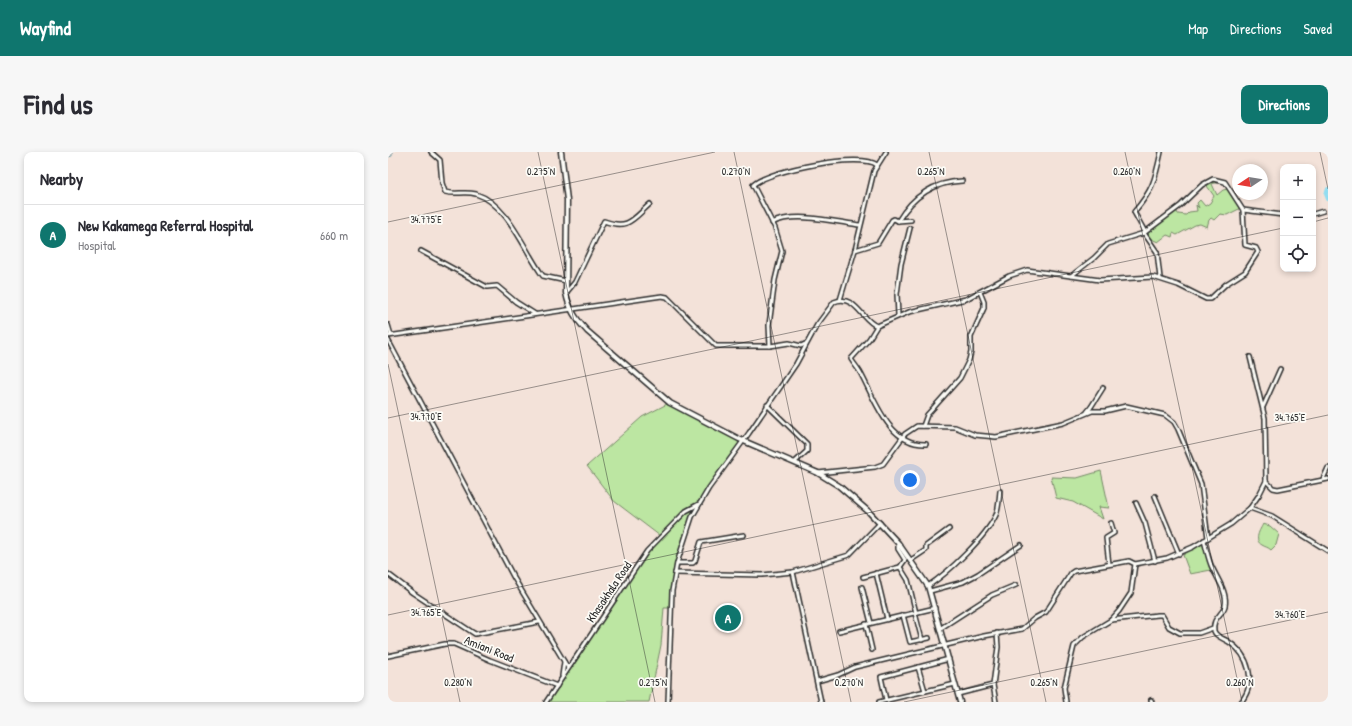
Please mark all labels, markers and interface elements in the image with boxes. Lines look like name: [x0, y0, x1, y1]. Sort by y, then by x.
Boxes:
text: Wayfind: [20, 15, 71, 41]
text: Map: [1188, 19, 1208, 38]
text: Directions: [1230, 19, 1281, 38]
text: Saved: [1303, 19, 1332, 38]
text: Find us: [24, 85, 93, 123]
button: Directions: [1241, 85, 1328, 124]
north arrow: [1232, 164, 1268, 200]
map controls: [1280, 164, 1316, 272]
button: +: [1280, 164, 1316, 200]
text: 0.275°N: [527, 165, 555, 178]
text: 0.270°N: [722, 165, 750, 178]
text: 0.265°N: [917, 165, 945, 178]
text: 0.260°N: [1113, 165, 1141, 178]
text: Nearby: [40, 167, 83, 190]
button: −: [1280, 200, 1316, 236]
text: 34.775°E: [410, 213, 442, 226]
text: New Kakamega Referral Hospital: [78, 215, 253, 236]
text: A: [50, 226, 56, 244]
text: 660 m: [320, 226, 348, 244]
text: Hospital: [78, 236, 116, 254]
button: locate: [1280, 236, 1316, 272]
text: 34.770°E: [410, 410, 442, 423]
text: 34.765°E: [1275, 411, 1306, 424]
your location: [900, 470, 920, 490]
street label: Khasakhala Road: [582, 558, 635, 626]
pin: A: [715, 603, 741, 633]
text: 34.765°E: [411, 606, 442, 619]
text: 34.760°E: [1275, 608, 1306, 621]
street label: Amiani Road: [462, 631, 517, 666]
text: 0.280°N: [444, 676, 472, 689]
text: 0.275°N: [639, 676, 667, 689]
text: 0.270°N: [835, 676, 863, 689]
text: 0.265°N: [1030, 676, 1058, 689]
text: 0.260°N: [1226, 676, 1254, 689]

